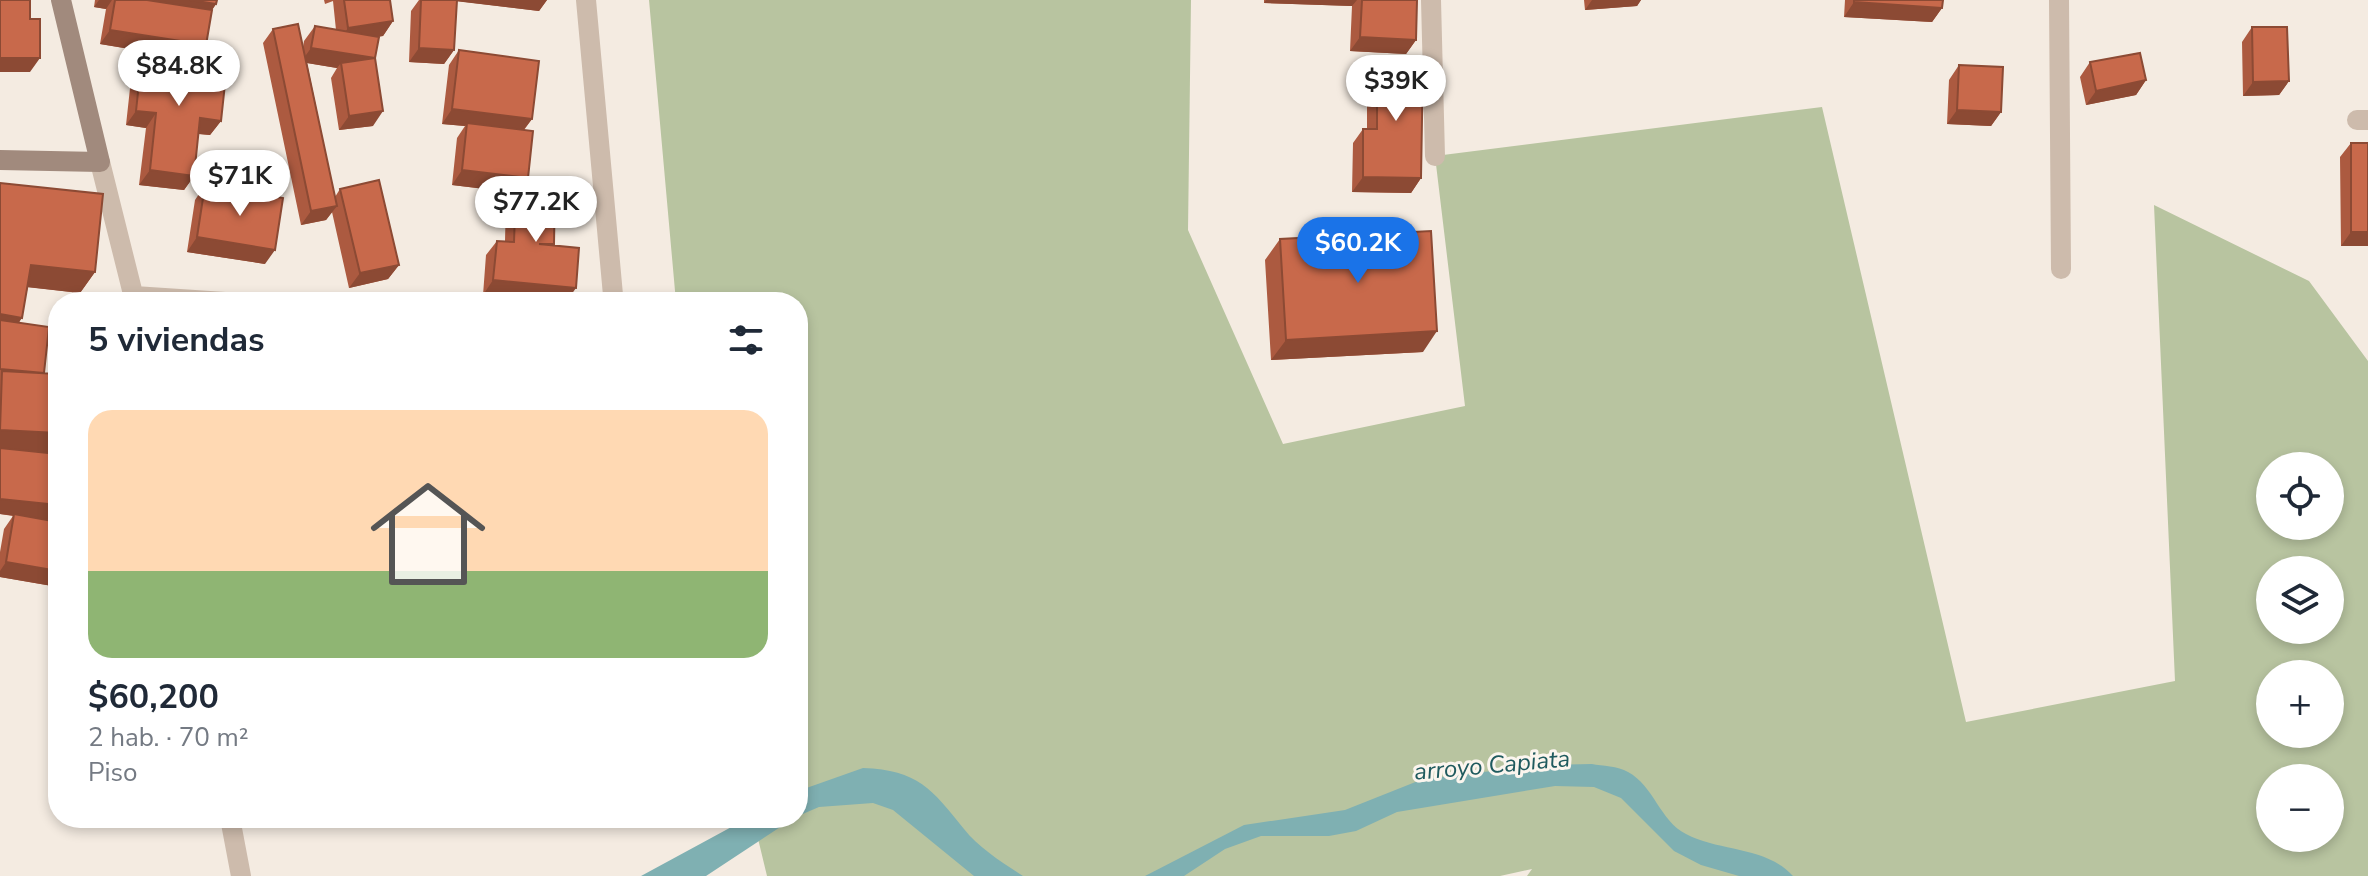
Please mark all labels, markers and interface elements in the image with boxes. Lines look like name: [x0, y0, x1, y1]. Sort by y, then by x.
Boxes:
pin: $84.8K: [114, 40, 244, 108]
text: $84.8K: [136, 48, 222, 83]
pin: $39K: [1349, 55, 1443, 123]
text: $39K: [1364, 63, 1428, 98]
pin: $71K: [193, 150, 287, 218]
text: $71K: [208, 158, 272, 193]
pin: $77.2K: [471, 176, 601, 244]
text: $77.2K: [493, 184, 579, 219]
pin: $60.2K: [1293, 217, 1423, 285]
text: $60.2K: [1315, 225, 1401, 260]
text: 5 viviendas: [88, 317, 265, 363]
icon: filters: [724, 318, 768, 362]
map controls: [2256, 452, 2344, 852]
button: locate: [2256, 452, 2344, 540]
icon: home: [356, 462, 500, 606]
button: layers: [2256, 556, 2344, 644]
button: +: [2256, 660, 2344, 748]
text: $60,200: [88, 674, 219, 720]
text: 2 hab. · 70 m²: [88, 720, 249, 755]
water label: arroyo Capiata: [1413, 742, 1571, 788]
text: Piso: [88, 755, 137, 790]
button: −: [2256, 764, 2344, 852]

